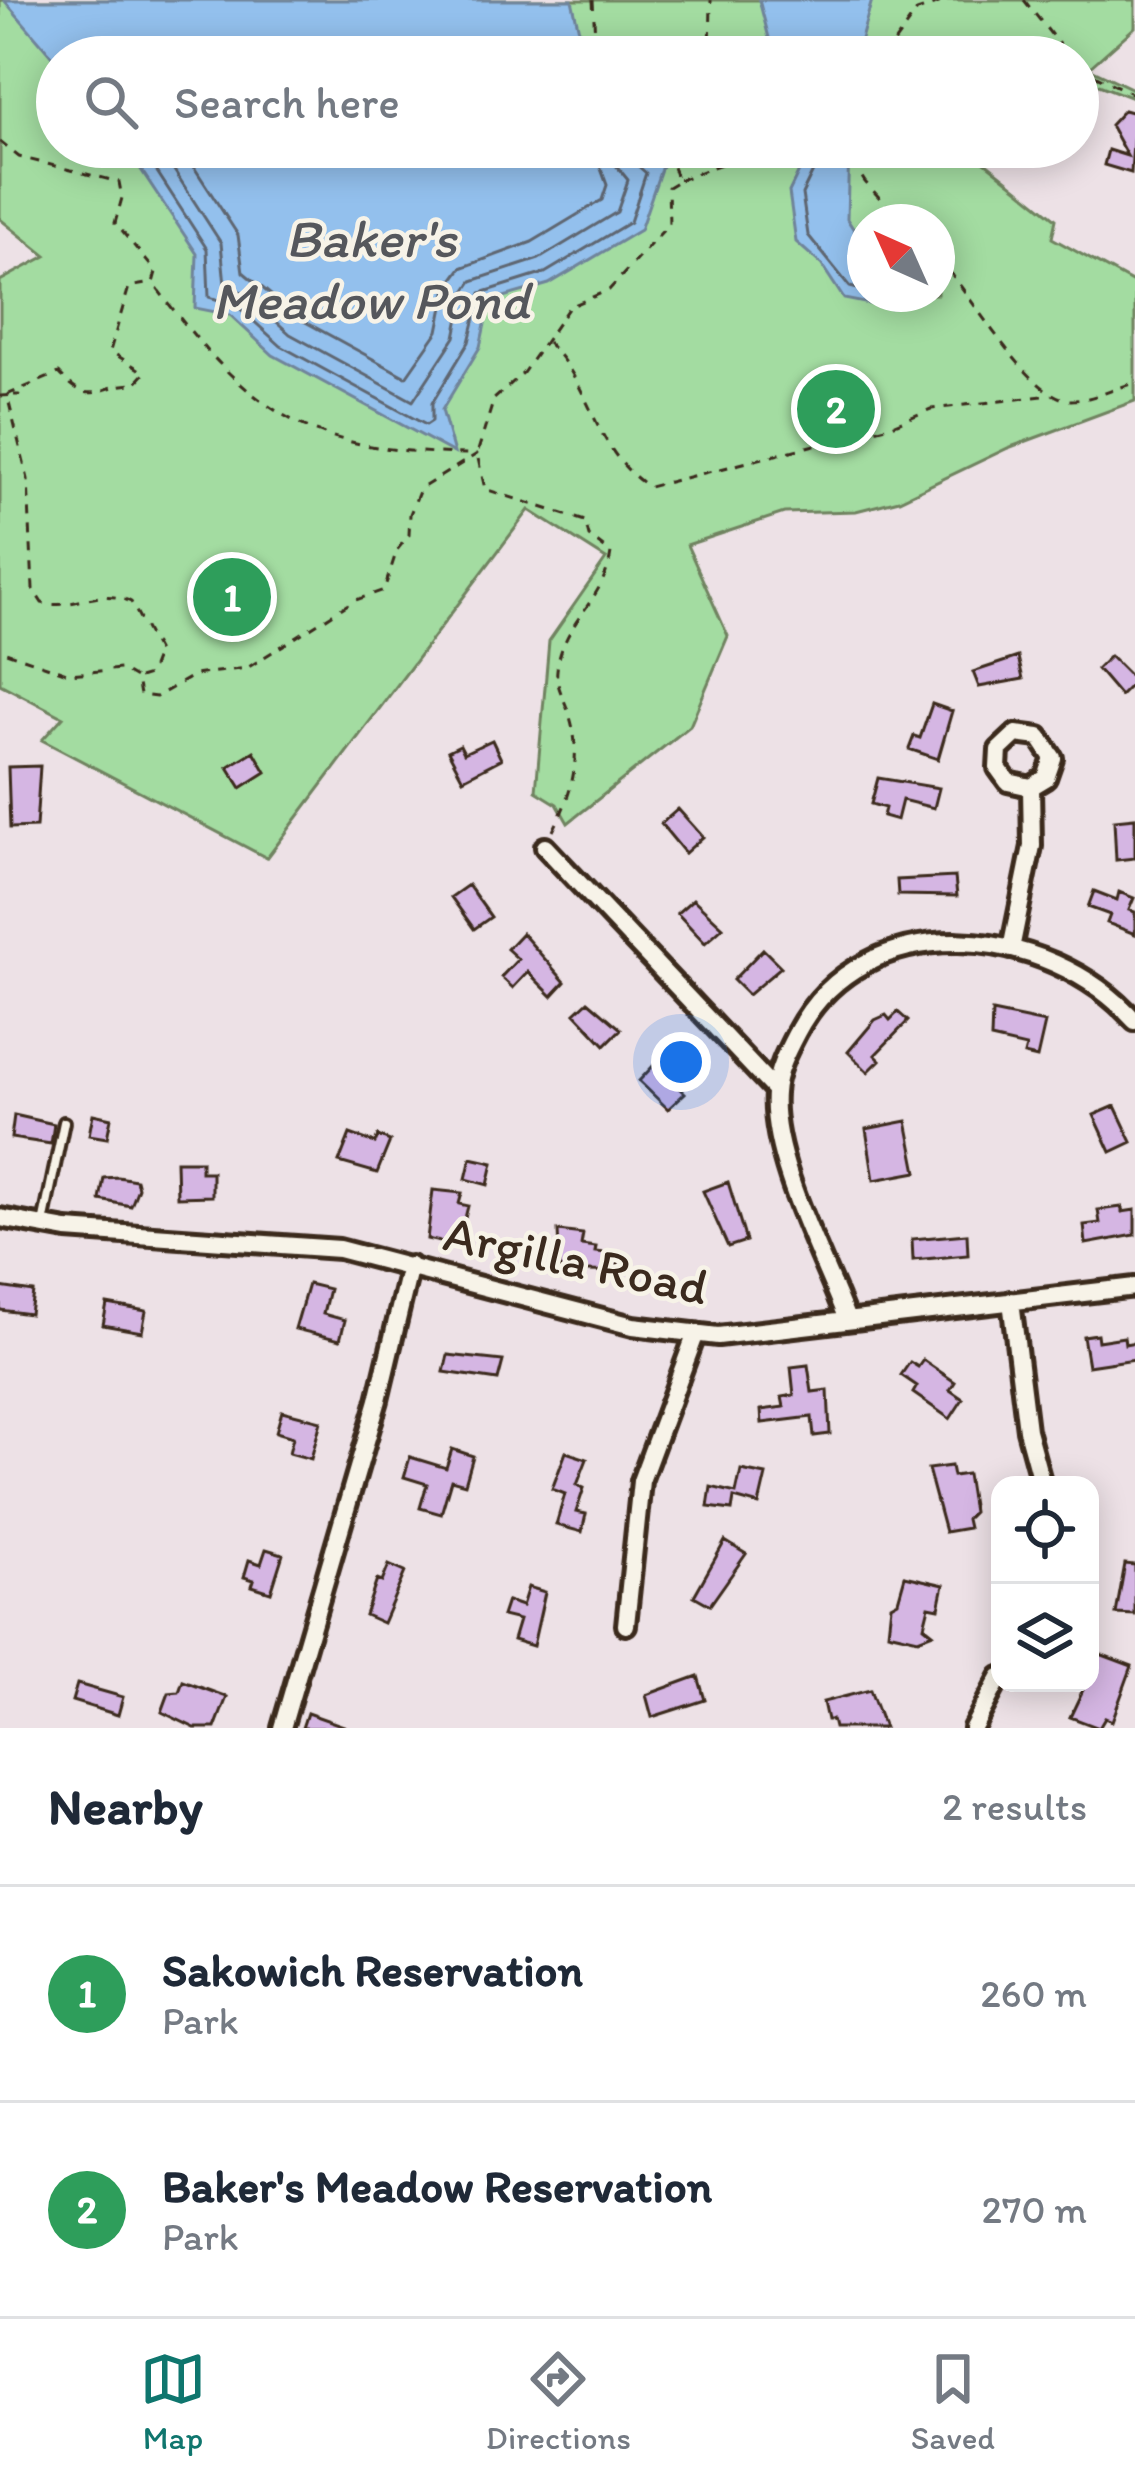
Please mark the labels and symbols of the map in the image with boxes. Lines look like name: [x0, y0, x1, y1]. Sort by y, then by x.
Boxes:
north arrow: [847, 204, 955, 312]
water label: Baker's Meadow Pond: [212, 206, 534, 333]
pin: 2: [797, 364, 875, 454]
pin: 1: [193, 552, 271, 642]
your location: [651, 1032, 711, 1092]
street label: Argilla Road: [439, 1202, 713, 1318]

